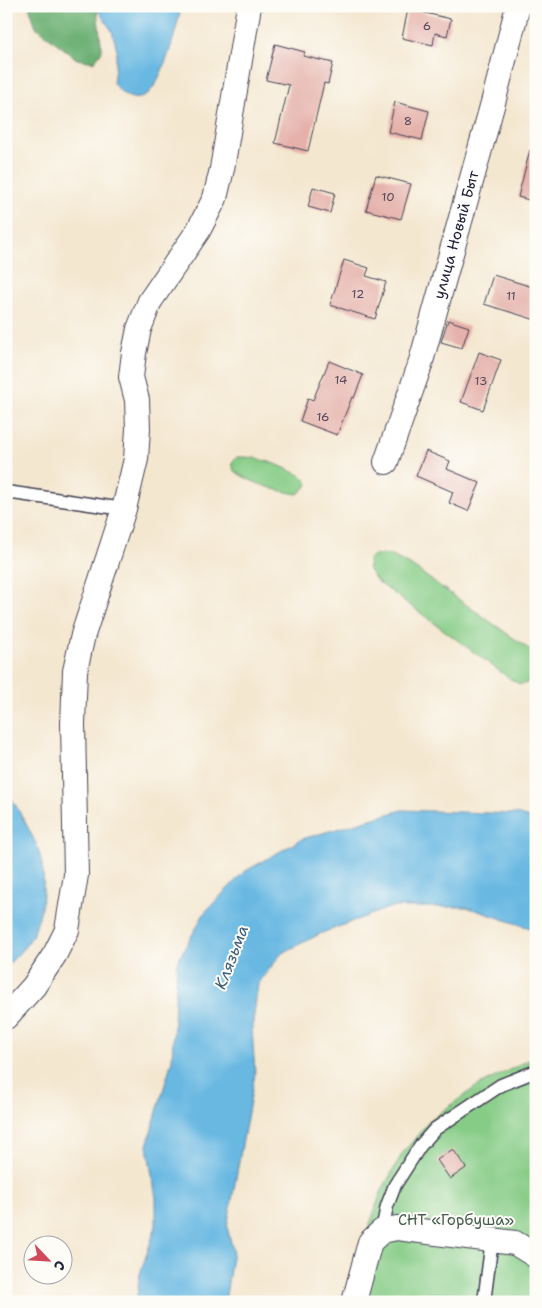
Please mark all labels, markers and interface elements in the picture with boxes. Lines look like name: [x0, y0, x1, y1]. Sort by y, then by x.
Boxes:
house number: 6: [423, 18, 431, 34]
house number: 8: [404, 113, 412, 129]
street label: улица Новый Быт: [429, 168, 484, 301]
house number: 10: [381, 189, 395, 205]
house number: 12: [352, 286, 364, 302]
house number: 11: [506, 288, 516, 304]
house number: 14: [335, 372, 347, 388]
house number: 13: [475, 373, 487, 389]
house number: 16: [316, 409, 330, 425]
water label: Клязьма: [210, 922, 253, 992]
park label: СНТ «Горбуша»: [398, 1210, 514, 1230]
north arrow: [22, 1236, 72, 1286]
text: С: [50, 1258, 70, 1273]

